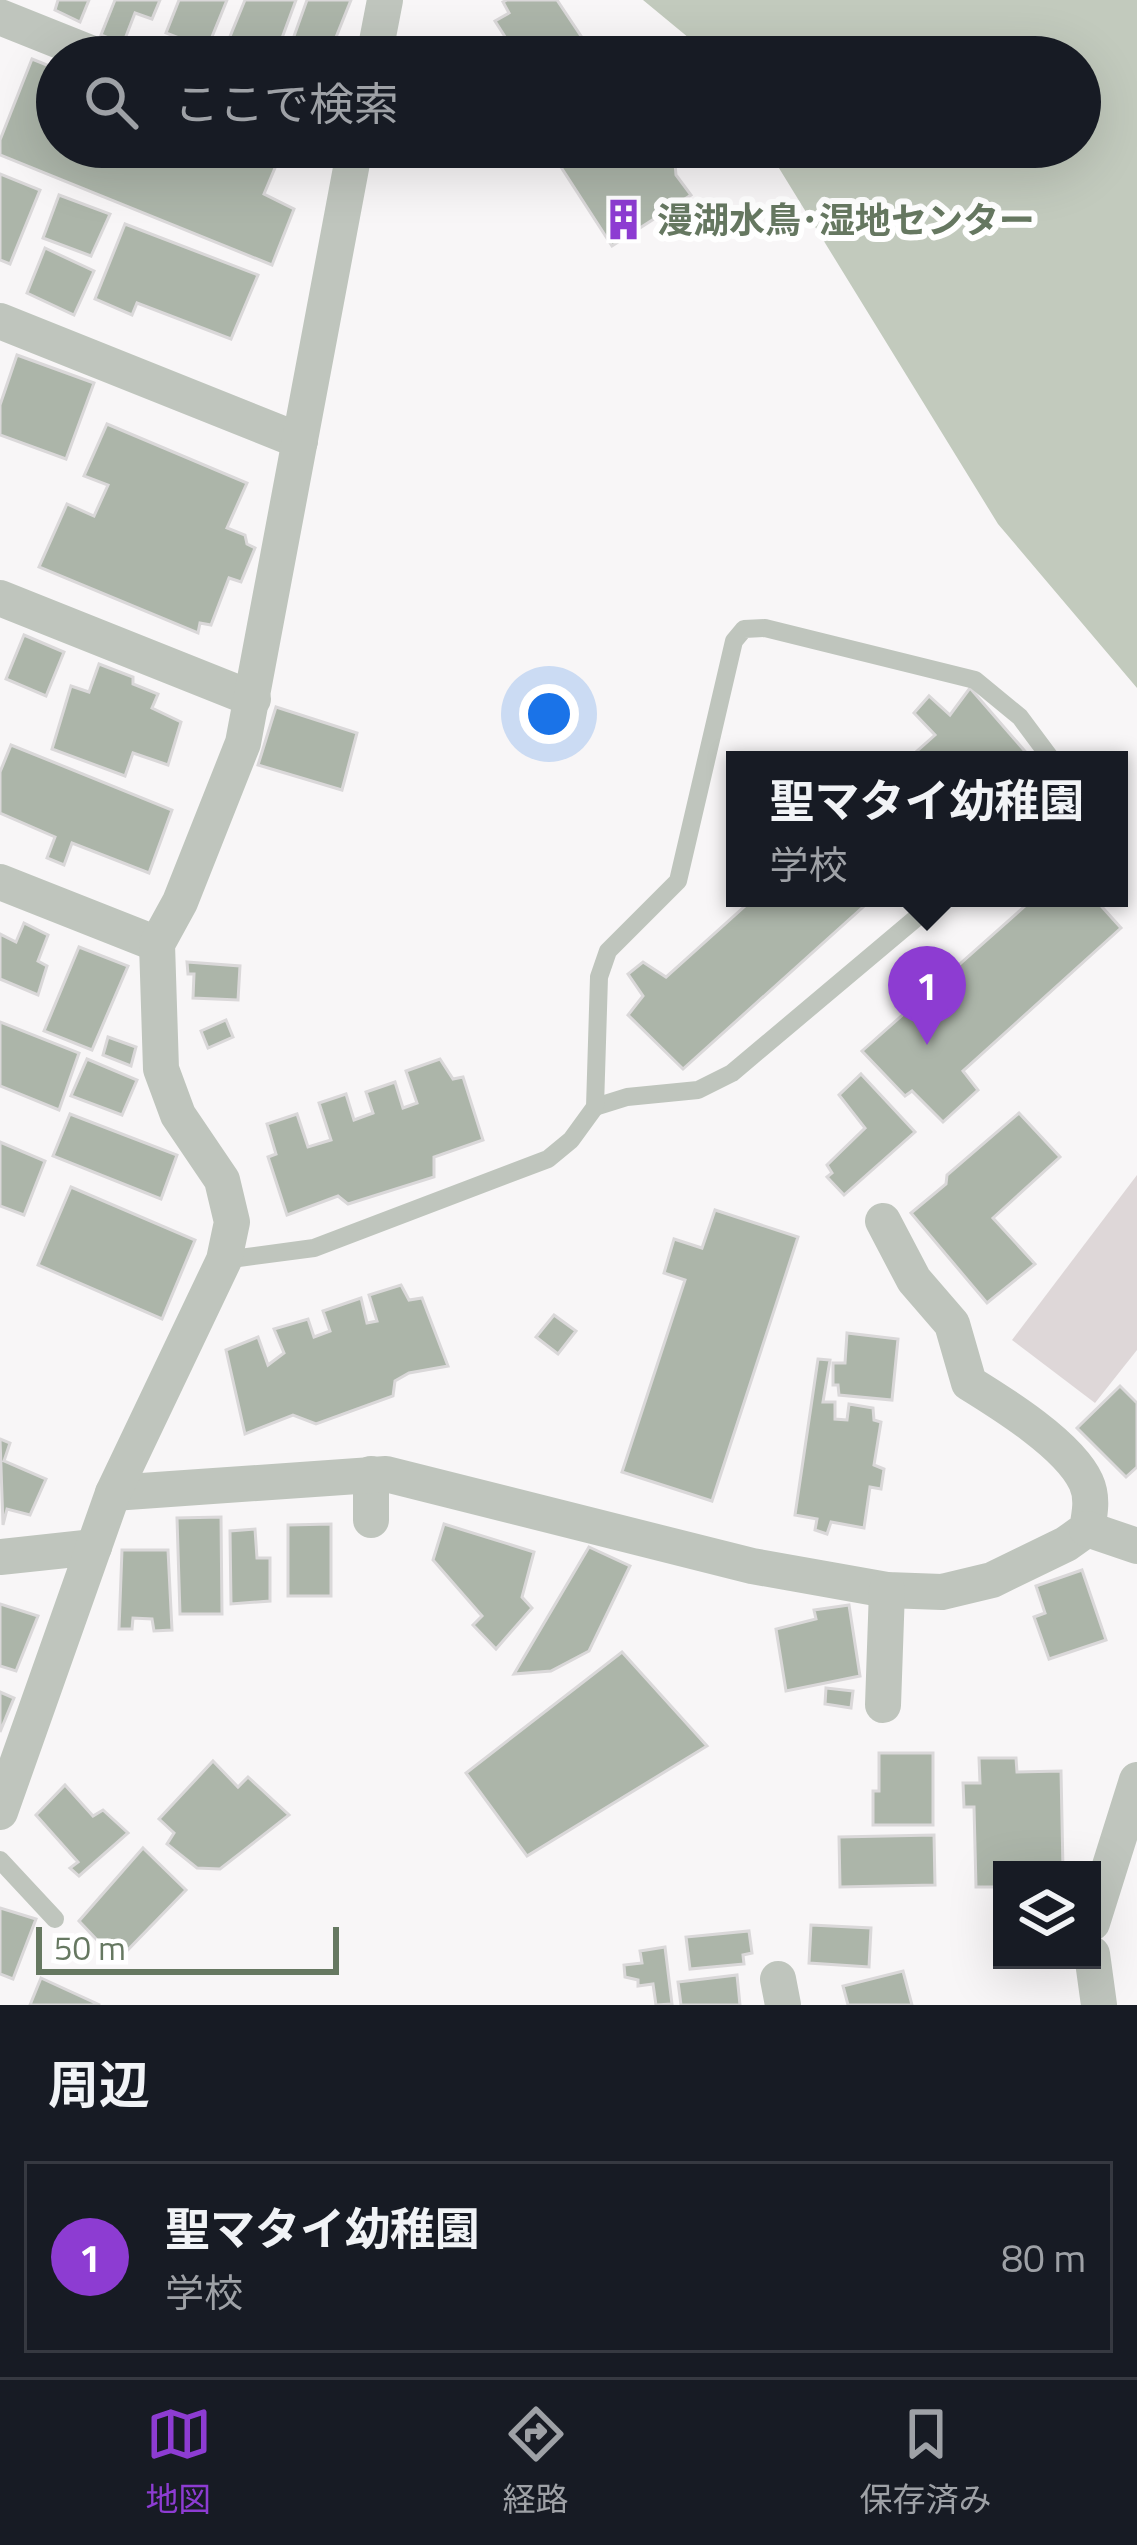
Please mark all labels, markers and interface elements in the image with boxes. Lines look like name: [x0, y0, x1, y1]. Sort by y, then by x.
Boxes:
search box: [36, 36, 1101, 168]
icon: search: [78, 69, 144, 135]
text: ここで検索: [174, 69, 399, 137]
place label: 漫湖水鳥･湿地センター: [657, 192, 1035, 247]
building icon: 漫湖水鳥･湿地センター: [600, 197, 646, 243]
your location: [519, 684, 579, 744]
popup: [726, 751, 1128, 907]
text: 聖マタイ幼稚園: [769, 766, 1085, 834]
text: 学校: [769, 835, 848, 894]
pin: 1: [888, 946, 966, 1045]
map controls: [993, 1861, 1101, 1969]
button: layers: [993, 1861, 1101, 1969]
scale bar: [36, 1921, 339, 1974]
text: 50 m: [54, 1923, 126, 1973]
text: 周辺: [48, 2045, 150, 2123]
text: 聖マタイ幼稚園: [165, 2194, 480, 2262]
text: 1: [79, 2228, 101, 2287]
text: 80 m: [1001, 2228, 1086, 2287]
text: 学校: [165, 2263, 243, 2322]
tab: 地図: [146, 2401, 212, 2524]
tab: 経路: [503, 2401, 569, 2524]
tab: 保存済み: [860, 2401, 992, 2524]

